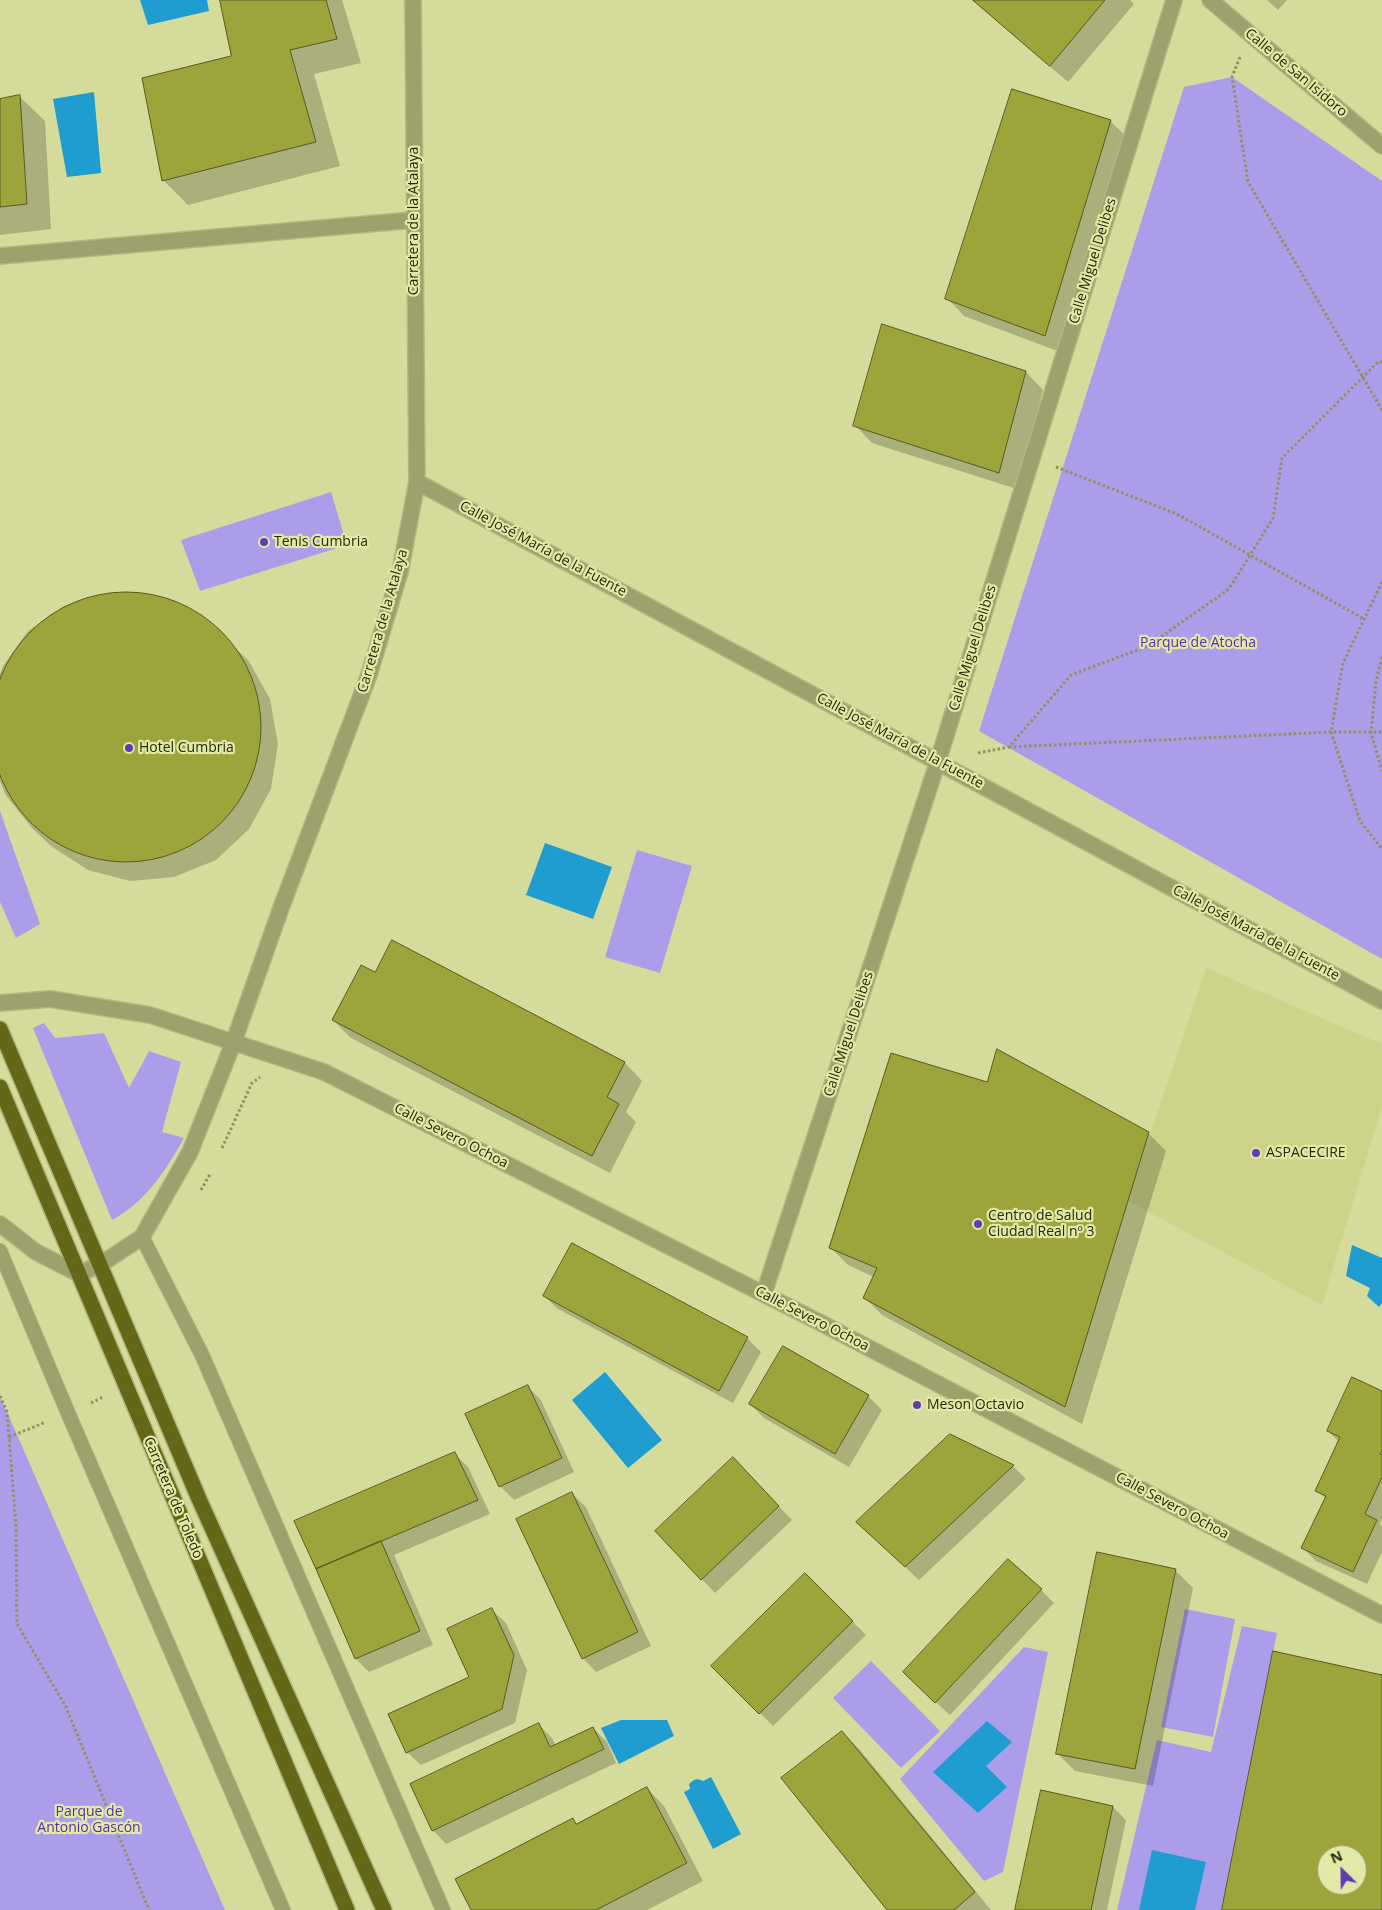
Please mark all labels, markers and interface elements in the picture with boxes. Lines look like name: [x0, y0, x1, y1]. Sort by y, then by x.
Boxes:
street label: Calle de San Isidoro: [1242, 25, 1350, 121]
street label: Carretera de la Atalaya: [406, 147, 422, 295]
street label: Calle Miguel Delibes: [1066, 196, 1120, 326]
street label: Calle José María de la Fuente: [457, 498, 629, 600]
place label: Tenis Cumbria: [274, 534, 368, 550]
marker: Tenis Cumbria: [258, 536, 270, 548]
street label: Carretera de la Atalaya: [354, 547, 412, 695]
street label: Calle Miguel Delibes: [946, 583, 1000, 713]
park label: Parque de Atocha: [1140, 635, 1256, 651]
street label: Calle José María de la Fuente: [814, 690, 986, 792]
place label: Hotel Cumbria: [139, 740, 234, 756]
marker: Hotel Cumbria: [123, 742, 135, 754]
street label: Calle José María de la Fuente: [1170, 882, 1342, 984]
street label: Calle Miguel Delibes: [821, 969, 877, 1099]
street label: Calle Severo Ochoa: [391, 1100, 511, 1172]
place label: ASPACECIRE: [1266, 1145, 1346, 1161]
marker: ASPACECIRE: [1250, 1147, 1262, 1159]
place label: Centro de Salud Ciudad Real nº 3: [988, 1208, 1094, 1240]
marker: Centro de Salud Ciudad Real nº 3: [972, 1218, 984, 1230]
street label: Calle Severo Ochoa: [752, 1283, 872, 1355]
place label: Meson Octavio: [927, 1397, 1024, 1413]
marker: Meson Octavio: [911, 1399, 923, 1411]
street label: Carretera de Toledo: [140, 1435, 206, 1561]
street label: Calle Severo Ochoa: [1113, 1469, 1231, 1543]
park label: Parque de Antonio Gascón: [37, 1804, 141, 1836]
north arrow: [1317, 1845, 1367, 1895]
text: N: [1327, 1846, 1345, 1868]

